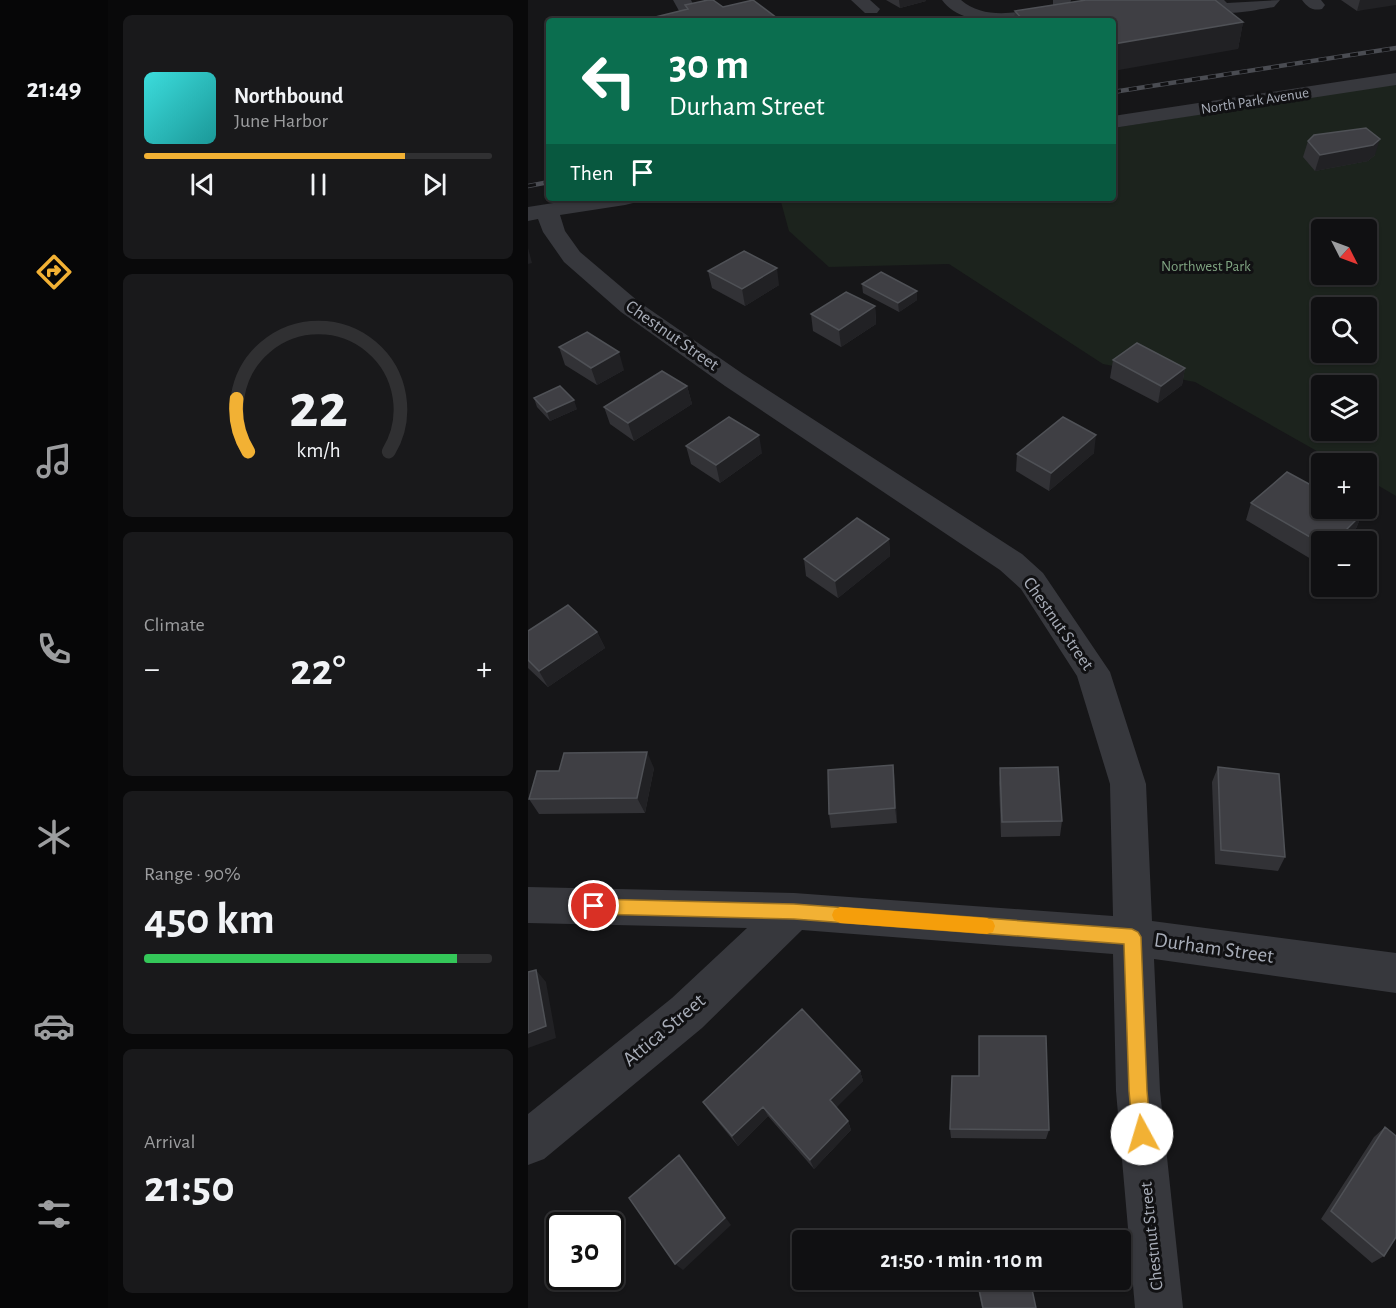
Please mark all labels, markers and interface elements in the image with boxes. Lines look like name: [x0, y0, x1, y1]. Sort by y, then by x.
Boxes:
icon: left: [570, 42, 648, 120]
text: 30 m: [669, 44, 749, 86]
text: 21:49: [26, 75, 82, 102]
text: Northbound: [234, 85, 343, 107]
street label: North Park Avenue: [1200, 85, 1310, 117]
text: Durham Street: [669, 93, 825, 120]
text: June Harbor: [234, 111, 328, 131]
icon: arrive: [626, 156, 659, 189]
text: Then: [570, 162, 614, 184]
icon: previous: [186, 168, 219, 201]
icon: pause: [302, 168, 335, 201]
icon: next: [418, 168, 451, 201]
north arrow: [1311, 219, 1377, 285]
map controls: [1311, 219, 1377, 597]
icon: directions: [33, 251, 75, 293]
park label: Northwest Park: [1161, 259, 1251, 274]
street label: Chestnut Street: [622, 297, 722, 375]
button: search: [1311, 297, 1377, 363]
button: layers: [1311, 375, 1377, 441]
text: 22: [289, 377, 347, 439]
icon: music: [33, 440, 75, 482]
text: km/h: [296, 441, 340, 462]
button: +: [1311, 453, 1377, 519]
button: −: [1311, 531, 1377, 597]
street label: Chestnut Street: [1019, 574, 1097, 674]
text: Climate: [144, 615, 205, 635]
icon: phone: [33, 628, 75, 670]
text: 22°: [290, 648, 346, 693]
text: −: [144, 653, 160, 686]
text: +: [476, 653, 492, 686]
icon: climate: [33, 816, 75, 858]
text: Range · 90%: [144, 864, 241, 884]
pin: [568, 880, 619, 931]
icon: arrive: [577, 889, 610, 922]
text: 450 km: [144, 897, 275, 942]
street label: Durham Street: [1153, 929, 1276, 967]
street label: Attica Street: [619, 989, 710, 1070]
icon: car: [33, 1005, 75, 1047]
position arrow: [1110, 1102, 1174, 1166]
text: Arrival: [144, 1132, 195, 1152]
text: 21:50: [144, 1165, 235, 1210]
street label: Chestnut Street: [1137, 1181, 1167, 1291]
icon: filters: [33, 1193, 75, 1235]
speed limit sign: 30: [546, 1212, 624, 1290]
text: 21:50 · 1 min · 110 m: [880, 1249, 1043, 1271]

